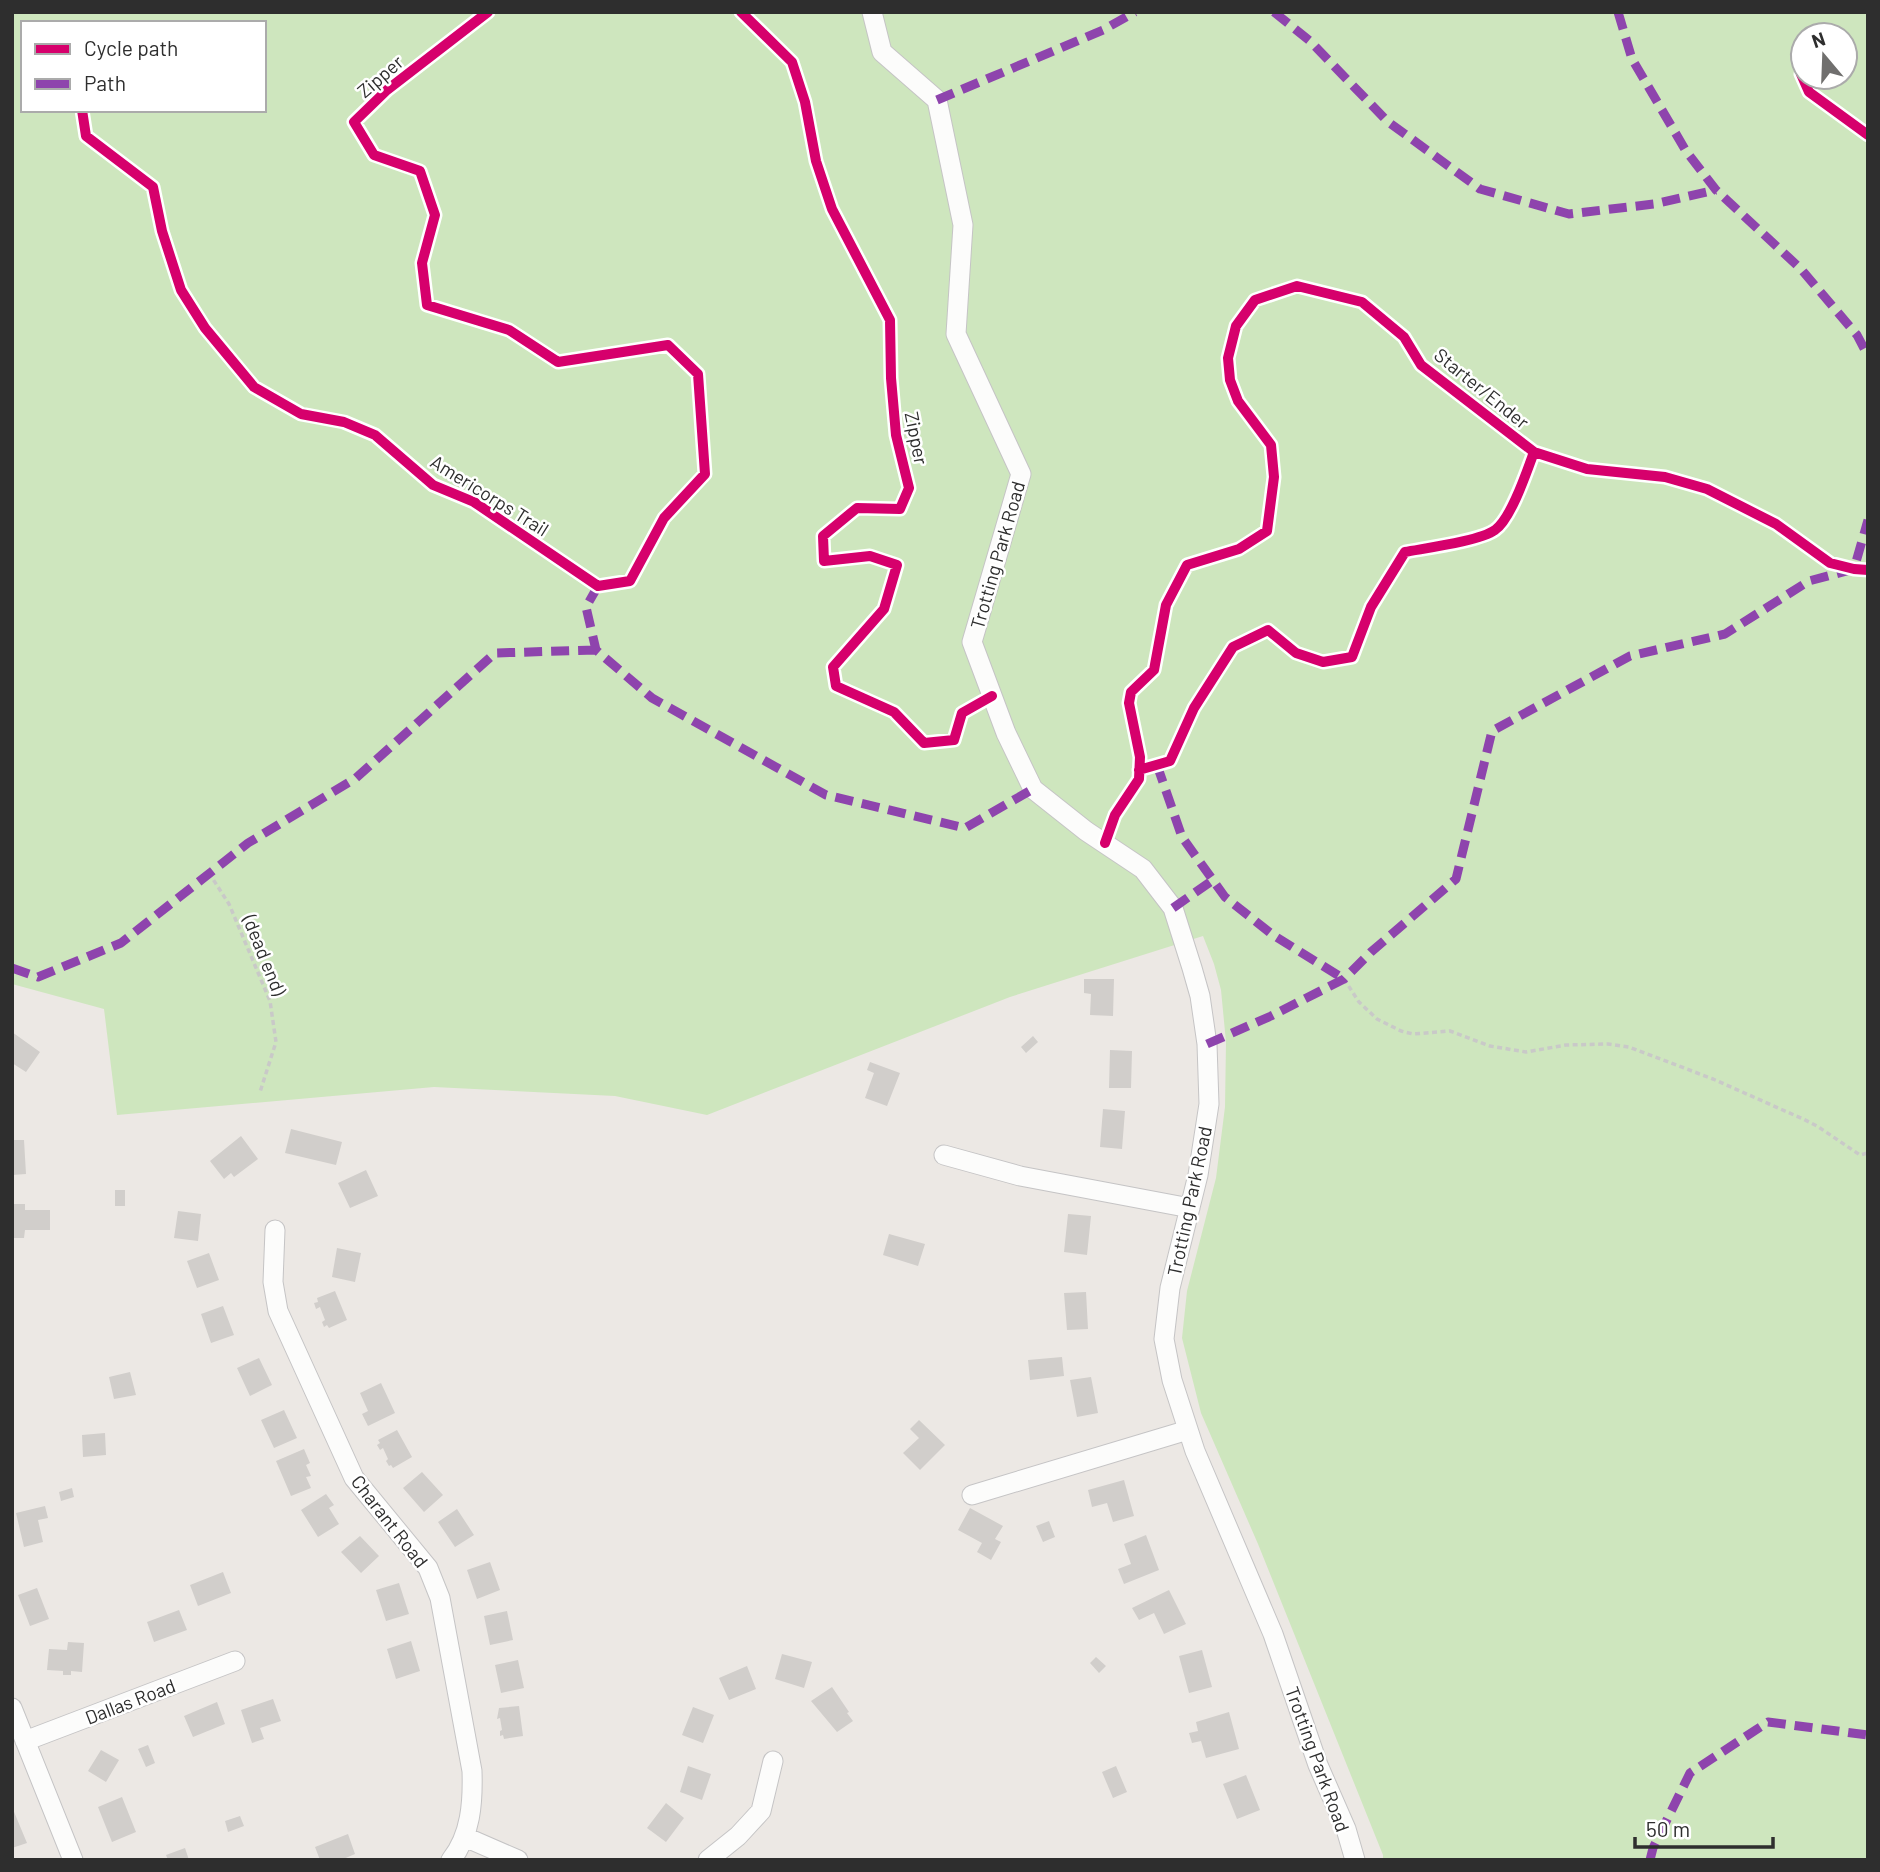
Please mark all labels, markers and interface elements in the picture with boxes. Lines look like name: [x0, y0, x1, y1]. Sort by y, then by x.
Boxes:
legend: [21, 21, 266, 112]
north arrow: [1789, 21, 1859, 91]
text: N: [1809, 27, 1828, 52]
text: Cycle path: [84, 35, 178, 60]
street label: Zipper: [352, 50, 408, 102]
text: Path: [84, 70, 126, 95]
street label: Starter/Ender: [1430, 343, 1534, 433]
street label: Zipper: [901, 410, 933, 466]
street label: Americorps Trail: [427, 449, 553, 541]
street label: Trotting Park Road: [965, 478, 1029, 632]
street label: (dead end): [238, 910, 292, 1000]
street label: Trotting Park Road: [1162, 1124, 1216, 1278]
street label: Charant Road: [347, 1470, 433, 1572]
street label: Dallas Road: [82, 1673, 178, 1729]
street label: Trotting Park Road: [1281, 1683, 1355, 1835]
scale bar: [1635, 1806, 1773, 1850]
text: 50 m: [1646, 1816, 1690, 1841]

